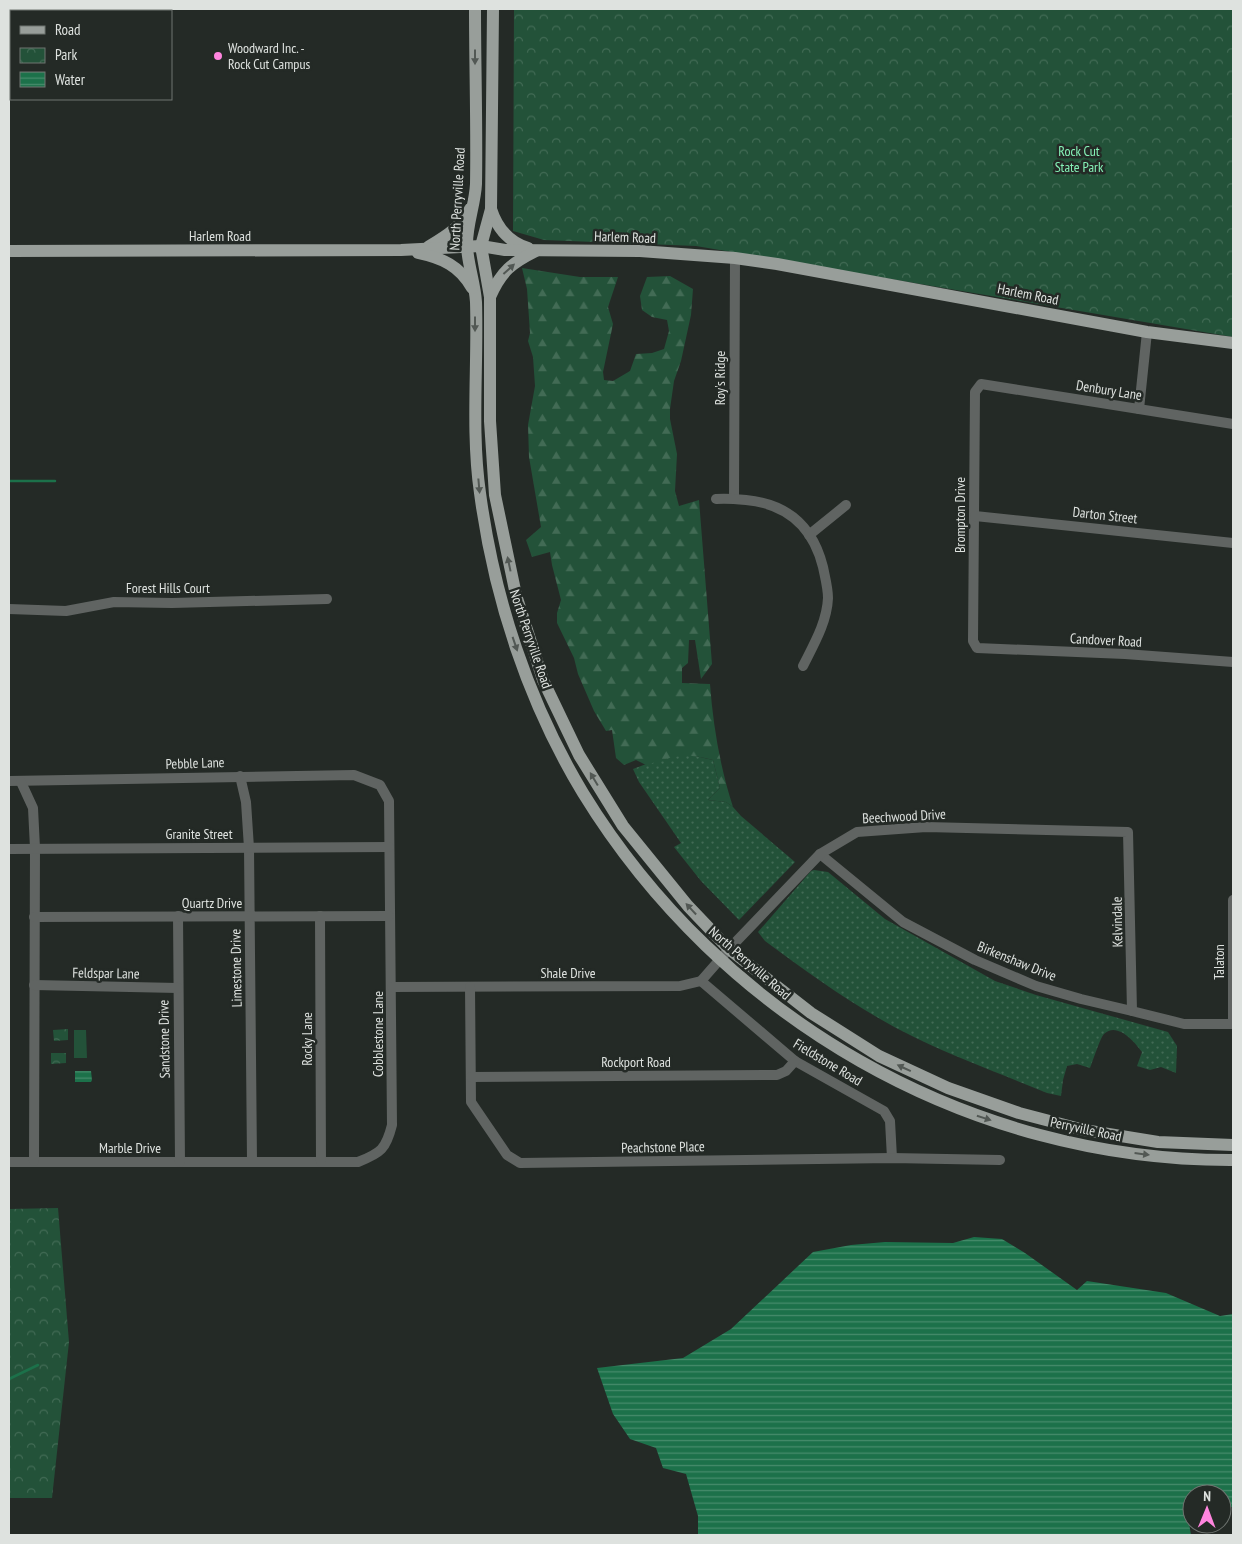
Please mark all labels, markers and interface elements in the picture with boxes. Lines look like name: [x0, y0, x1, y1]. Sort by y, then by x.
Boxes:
legend: [10, 10, 172, 100]
text: Road: [55, 20, 81, 39]
place label: Woodward Inc. - Rock Cut Campus: [228, 39, 311, 73]
text: Park: [55, 45, 77, 64]
marker: Woodward Inc. - Rock Cut Campus: [212, 50, 224, 62]
one-way arrow: [471, 50, 479, 66]
text: Water: [55, 70, 86, 89]
park label: Rock Cut State Park: [1055, 142, 1104, 176]
street label: North Perryville Road: [445, 147, 469, 251]
street label: Harlem Road: [189, 227, 251, 245]
street label: Harlem Road: [594, 227, 656, 247]
one-way arrow: [502, 263, 515, 274]
street label: Harlem Road: [996, 279, 1060, 309]
one-way arrow: [471, 316, 479, 332]
street label: Roy's Ridge: [711, 351, 729, 405]
street label: Denbury Lane: [1075, 376, 1143, 404]
street label: Brompton Drive: [951, 477, 969, 553]
one-way arrow: [475, 478, 483, 494]
street label: Darton Street: [1072, 503, 1138, 527]
one-way arrow: [505, 556, 513, 572]
street label: Forest Hills Court: [126, 579, 210, 597]
street label: North Perryville Road: [506, 587, 556, 691]
street label: Candover Road: [1070, 629, 1142, 651]
one-way arrow: [511, 637, 519, 652]
street label: Pebble Lane: [165, 753, 225, 773]
one-way arrow: [590, 773, 599, 786]
street label: Beechwood Drive: [862, 805, 947, 827]
street label: Granite Street: [166, 825, 233, 843]
street label: Quartz Drive: [182, 894, 242, 912]
street label: Kelvindale: [1108, 896, 1126, 948]
one-way arrow: [685, 904, 697, 916]
street label: North Perryville Road: [705, 922, 795, 1004]
street label: Limestone Drive: [226, 928, 246, 1007]
street label: Birkenshaw Drive: [975, 937, 1059, 985]
street label: Talaton: [1210, 944, 1228, 980]
street label: Feldspar Lane: [72, 963, 140, 983]
street label: Shale Drive: [540, 964, 596, 982]
street label: Cobblestone Lane: [369, 991, 387, 1077]
street label: Sandstone Drive: [154, 999, 174, 1078]
street label: Rocky Lane: [298, 1012, 316, 1066]
street label: Fieldstone Road: [790, 1034, 866, 1090]
street label: Rockport Road: [601, 1053, 671, 1071]
one-way arrow: [897, 1063, 911, 1071]
street label: Perryville Road: [1049, 1113, 1123, 1145]
one-way arrow: [977, 1115, 992, 1122]
street label: Peachstone Place: [621, 1137, 705, 1157]
street label: Marble Drive: [99, 1139, 161, 1157]
one-way arrow: [1135, 1150, 1151, 1158]
north arrow: [1182, 1484, 1232, 1534]
text: N: [1203, 1487, 1211, 1505]

